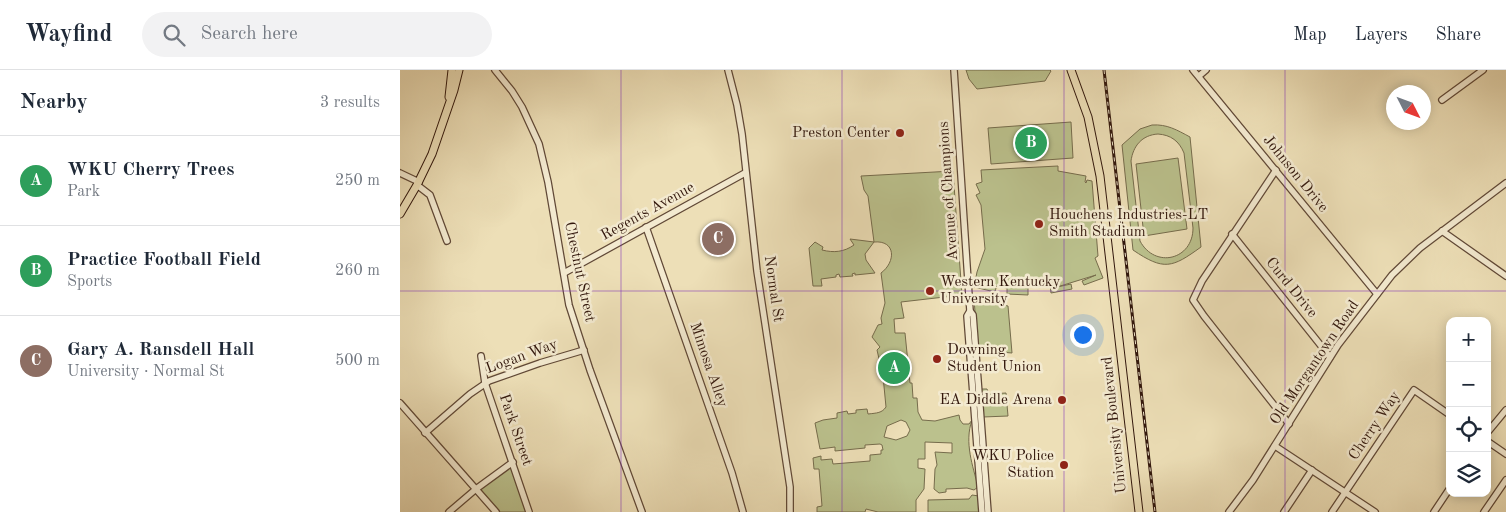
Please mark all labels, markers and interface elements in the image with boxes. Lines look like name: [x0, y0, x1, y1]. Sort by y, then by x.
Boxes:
search box: [142, 12, 492, 57]
icon: search: [160, 21, 188, 49]
text: Wayfind: [25, 23, 112, 47]
text: Search here: [200, 25, 298, 44]
text: Map: [1293, 26, 1327, 44]
text: Layers: [1355, 26, 1407, 44]
text: Share: [1435, 26, 1481, 44]
north arrow: [1386, 85, 1431, 130]
text: Nearby: [20, 92, 88, 113]
text: 3 results: [320, 95, 380, 111]
street label: Avenue of Champions: [937, 121, 961, 261]
pin: B: [1015, 124, 1047, 162]
place label: Preston Center: [792, 126, 890, 141]
marker: Preston Center: [894, 127, 906, 139]
street label: Johnson Drive: [1260, 133, 1330, 215]
text: WKU Cherry Trees: [67, 161, 234, 180]
text: A: [30, 173, 42, 189]
text: 250 m: [335, 173, 380, 189]
street label: Regents Avenue: [599, 180, 697, 244]
text: Park: [67, 184, 100, 200]
place label: Houchens Industries-LT Smith Stadium: [1049, 208, 1208, 240]
marker: Houchens Industries-LT Smith Stadium: [1033, 218, 1045, 230]
street label: Chestnut Street: [561, 220, 597, 324]
pin: C: [702, 220, 734, 258]
text: Practice Football Field: [67, 251, 261, 270]
street label: Normal St: [761, 255, 785, 323]
street label: Curd Drive: [1262, 255, 1320, 321]
text: B: [30, 263, 42, 279]
text: 260 m: [335, 263, 380, 279]
text: Sports: [67, 274, 112, 290]
place label: Western Kentucky University: [940, 275, 1061, 307]
marker: Western Kentucky University: [924, 285, 936, 297]
street label: Old Morgantown Road: [1268, 298, 1362, 428]
map controls: [1446, 317, 1491, 497]
button: +: [1446, 317, 1491, 362]
street label: Mimosa Alley: [686, 321, 730, 409]
your location: [1070, 322, 1096, 348]
street label: Logan Way: [484, 337, 560, 377]
text: Gary A. Ransdell Hall: [67, 341, 254, 360]
place label: Downing Student Union: [947, 343, 1041, 375]
pin: A: [878, 349, 910, 387]
text: C: [31, 353, 41, 369]
text: 500 m: [335, 353, 380, 369]
marker: Downing Student Union: [931, 353, 943, 365]
street label: University Boulevard: [1100, 356, 1130, 494]
button: −: [1446, 362, 1491, 407]
text: University · Normal St: [67, 364, 225, 380]
street label: Cherry Way: [1347, 389, 1403, 463]
street label: Park Street: [496, 392, 534, 468]
place label: EA Diddle Arena: [939, 393, 1053, 408]
marker: EA Diddle Arena: [1056, 394, 1068, 406]
button: locate: [1446, 407, 1491, 452]
place label: WKU Police Station: [972, 449, 1054, 481]
button: layers: [1446, 452, 1491, 497]
marker: WKU Police Station: [1058, 459, 1070, 471]

